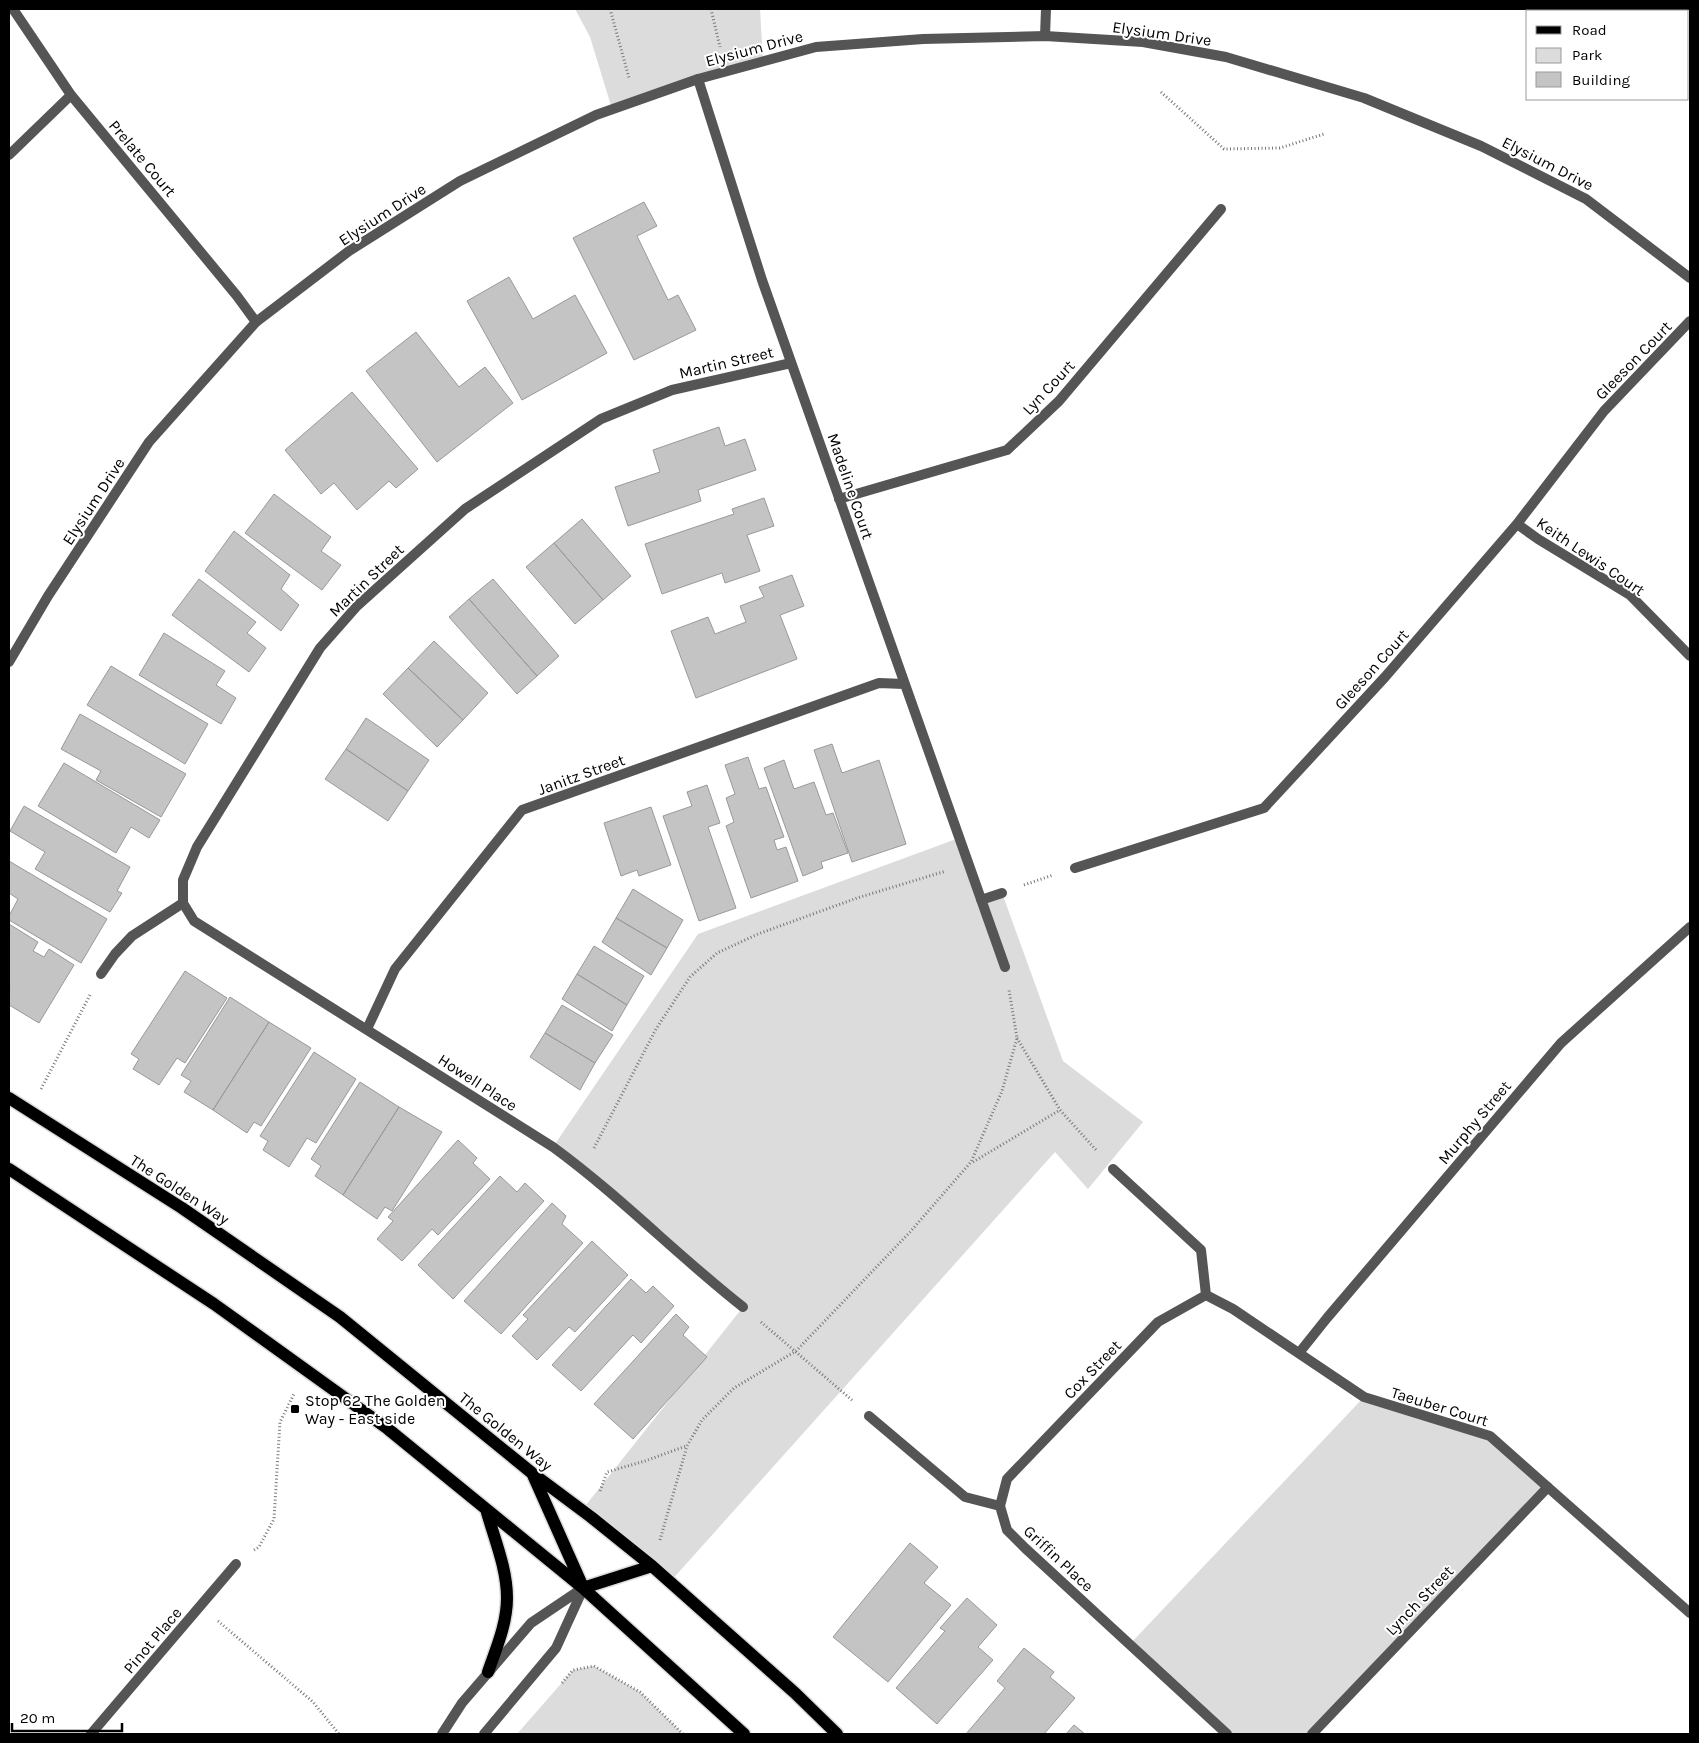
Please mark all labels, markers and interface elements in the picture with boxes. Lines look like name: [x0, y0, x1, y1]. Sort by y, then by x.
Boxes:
legend: [1526, 10, 1689, 100]
street label: Elysium Drive: [1111, 17, 1213, 50]
text: Road: [1572, 21, 1607, 39]
street label: Elysium Drive: [703, 26, 805, 71]
text: Park: [1572, 46, 1602, 64]
text: Building: [1572, 71, 1630, 89]
street label: Prelate Court: [105, 116, 180, 201]
street label: Elysium Drive: [1499, 132, 1597, 195]
street label: Elysium Drive: [335, 179, 429, 250]
street label: Gleeson Court: [1591, 317, 1676, 404]
street label: Martin Street: [677, 342, 775, 383]
street label: Lyn Court: [1018, 356, 1078, 419]
street label: Madeline Court: [823, 431, 878, 542]
street label: Elysium Drive: [58, 454, 129, 548]
street label: Keith Lewis Court: [1533, 513, 1648, 600]
street label: Martin Street: [325, 540, 408, 621]
street label: Gleeson Court: [1330, 625, 1413, 714]
street label: Janitz Street: [535, 750, 627, 799]
street label: Howell Place: [435, 1050, 521, 1115]
street label: Murphy Street: [1434, 1077, 1515, 1168]
street label: The Golden Way: [127, 1150, 233, 1229]
street label: Cox Street: [1060, 1336, 1125, 1403]
street label: Taeuber Court: [1389, 1383, 1491, 1430]
street label: The Golden Way: [455, 1388, 557, 1475]
place label: Stop 62 The Golden Way - East side: [305, 1391, 445, 1428]
marker: Stop 62 The Golden Way - East side: [289, 1403, 301, 1415]
street label: Griffin Place: [1020, 1521, 1098, 1596]
street label: Lynch Street: [1381, 1561, 1457, 1639]
street label: Pinot Place: [119, 1603, 186, 1677]
scale bar: [12, 1700, 122, 1732]
text: 20 m: [20, 1709, 55, 1727]

